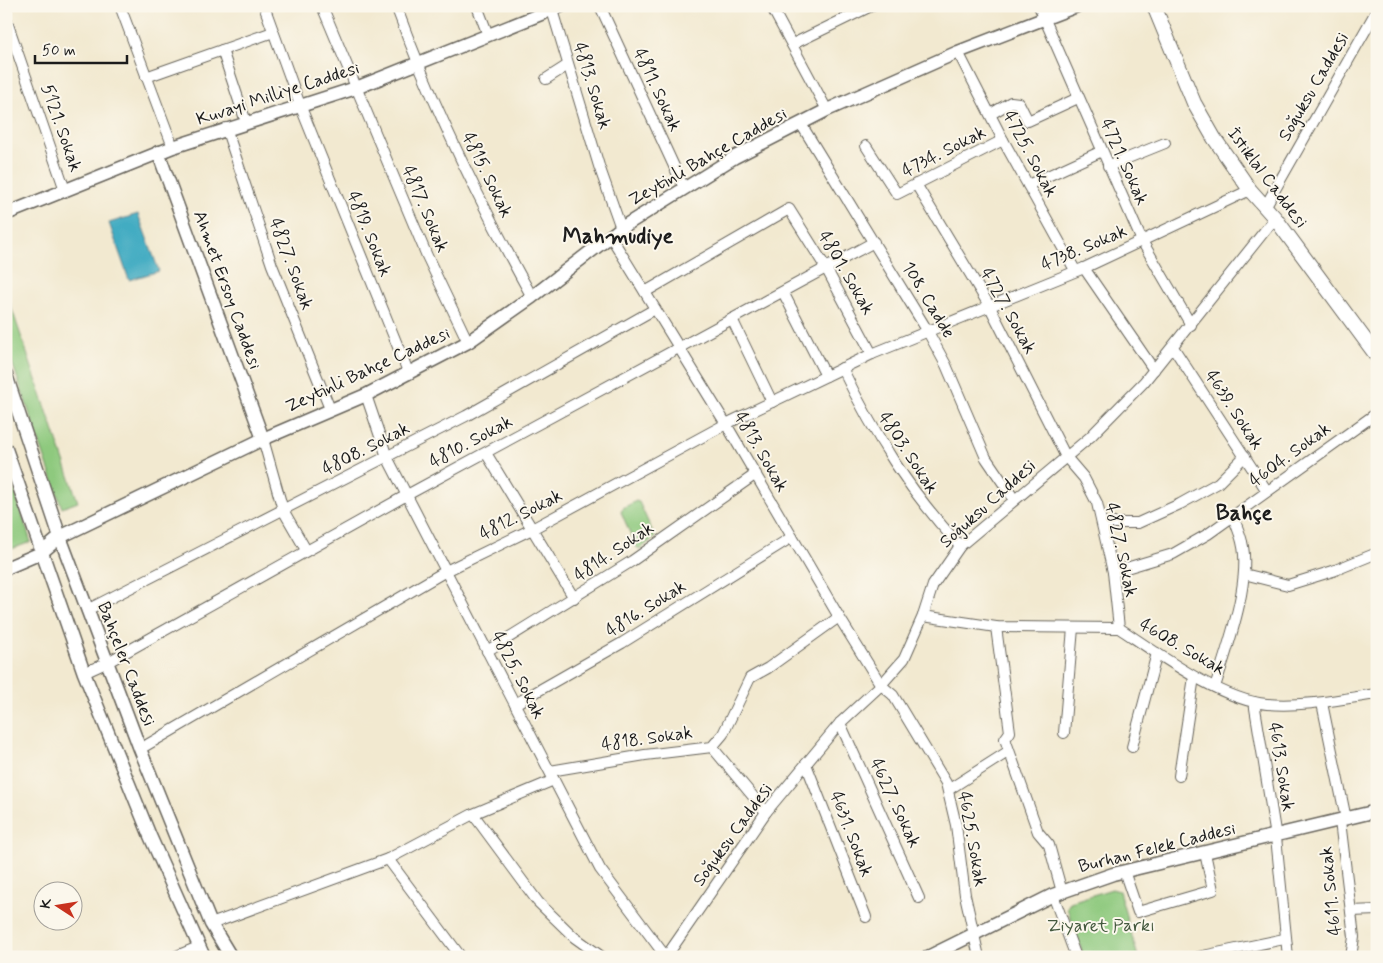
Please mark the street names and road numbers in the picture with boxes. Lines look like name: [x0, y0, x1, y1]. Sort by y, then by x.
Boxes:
street label: Soğuksu Caddesi: [1273, 28, 1355, 146]
street label: 4813. Sokak: [567, 40, 617, 132]
street label: 4811. Sokak: [627, 44, 687, 136]
street label: Kuvayi Milliye Caddesi: [193, 56, 363, 132]
street label: 5121. Sokak: [35, 81, 87, 175]
street label: Zeytinli Bahçe Caddesi: [624, 102, 792, 212]
street label: 4725. Sokak: [997, 106, 1063, 202]
street label: 4721. Sokak: [1094, 115, 1154, 209]
street label: 4734. Sokak: [898, 121, 990, 183]
street label: İstiklal Caddesi: [1221, 123, 1313, 233]
street label: 4815. Sokak: [456, 128, 518, 222]
street label: 4817. Sokak: [396, 162, 454, 256]
street label: 4819. Sokak: [341, 188, 397, 280]
street label: Ahmet Ersoy Caddesi: [187, 207, 267, 373]
street label: 4827. Sokak: [263, 215, 319, 313]
street label: 4738. Sokak: [1037, 219, 1131, 277]
street label: 4801. Sokak: [812, 227, 880, 319]
street label: 108. Cadde: [896, 257, 960, 343]
street label: 4727. Sokak: [974, 263, 1042, 359]
street label: Zeytinli Bahçe Caddesi: [282, 321, 454, 419]
street label: 4639. Sokak: [1199, 365, 1269, 455]
street label: 4813. Sokak: [728, 407, 794, 497]
street label: 4803. Sokak: [872, 407, 944, 499]
street label: 4810. Sokak: [425, 410, 517, 474]
street label: 4808. Sokak: [318, 417, 414, 481]
street label: 4604. Sokak: [1244, 417, 1336, 493]
street label: Soğuksu Caddesi: [935, 454, 1041, 554]
street label: 4812. Sokak: [475, 484, 567, 546]
street label: 4827. Sokak: [1099, 500, 1143, 600]
street label: 4814. Sokak: [569, 516, 659, 588]
street label: 4816. Sokak: [601, 575, 691, 643]
street label: Bahçeler Caddesi: [91, 598, 161, 730]
street label: 4608. Sokak: [1135, 613, 1229, 681]
street label: 4825. Sokak: [486, 627, 551, 723]
street label: 4818. Sokak: [600, 721, 694, 757]
street label: 4613. Sokak: [1262, 721, 1300, 813]
street label: 4627. Sokak: [864, 754, 926, 852]
street label: Soğuksu Caddesi: [687, 779, 779, 891]
street label: 4631. Sokak: [824, 788, 878, 880]
street label: 4625. Sokak: [952, 790, 992, 888]
street label: Burhan Felek Caddesi: [1076, 817, 1238, 879]
street label: 4611. Sokak: [1314, 845, 1348, 937]

